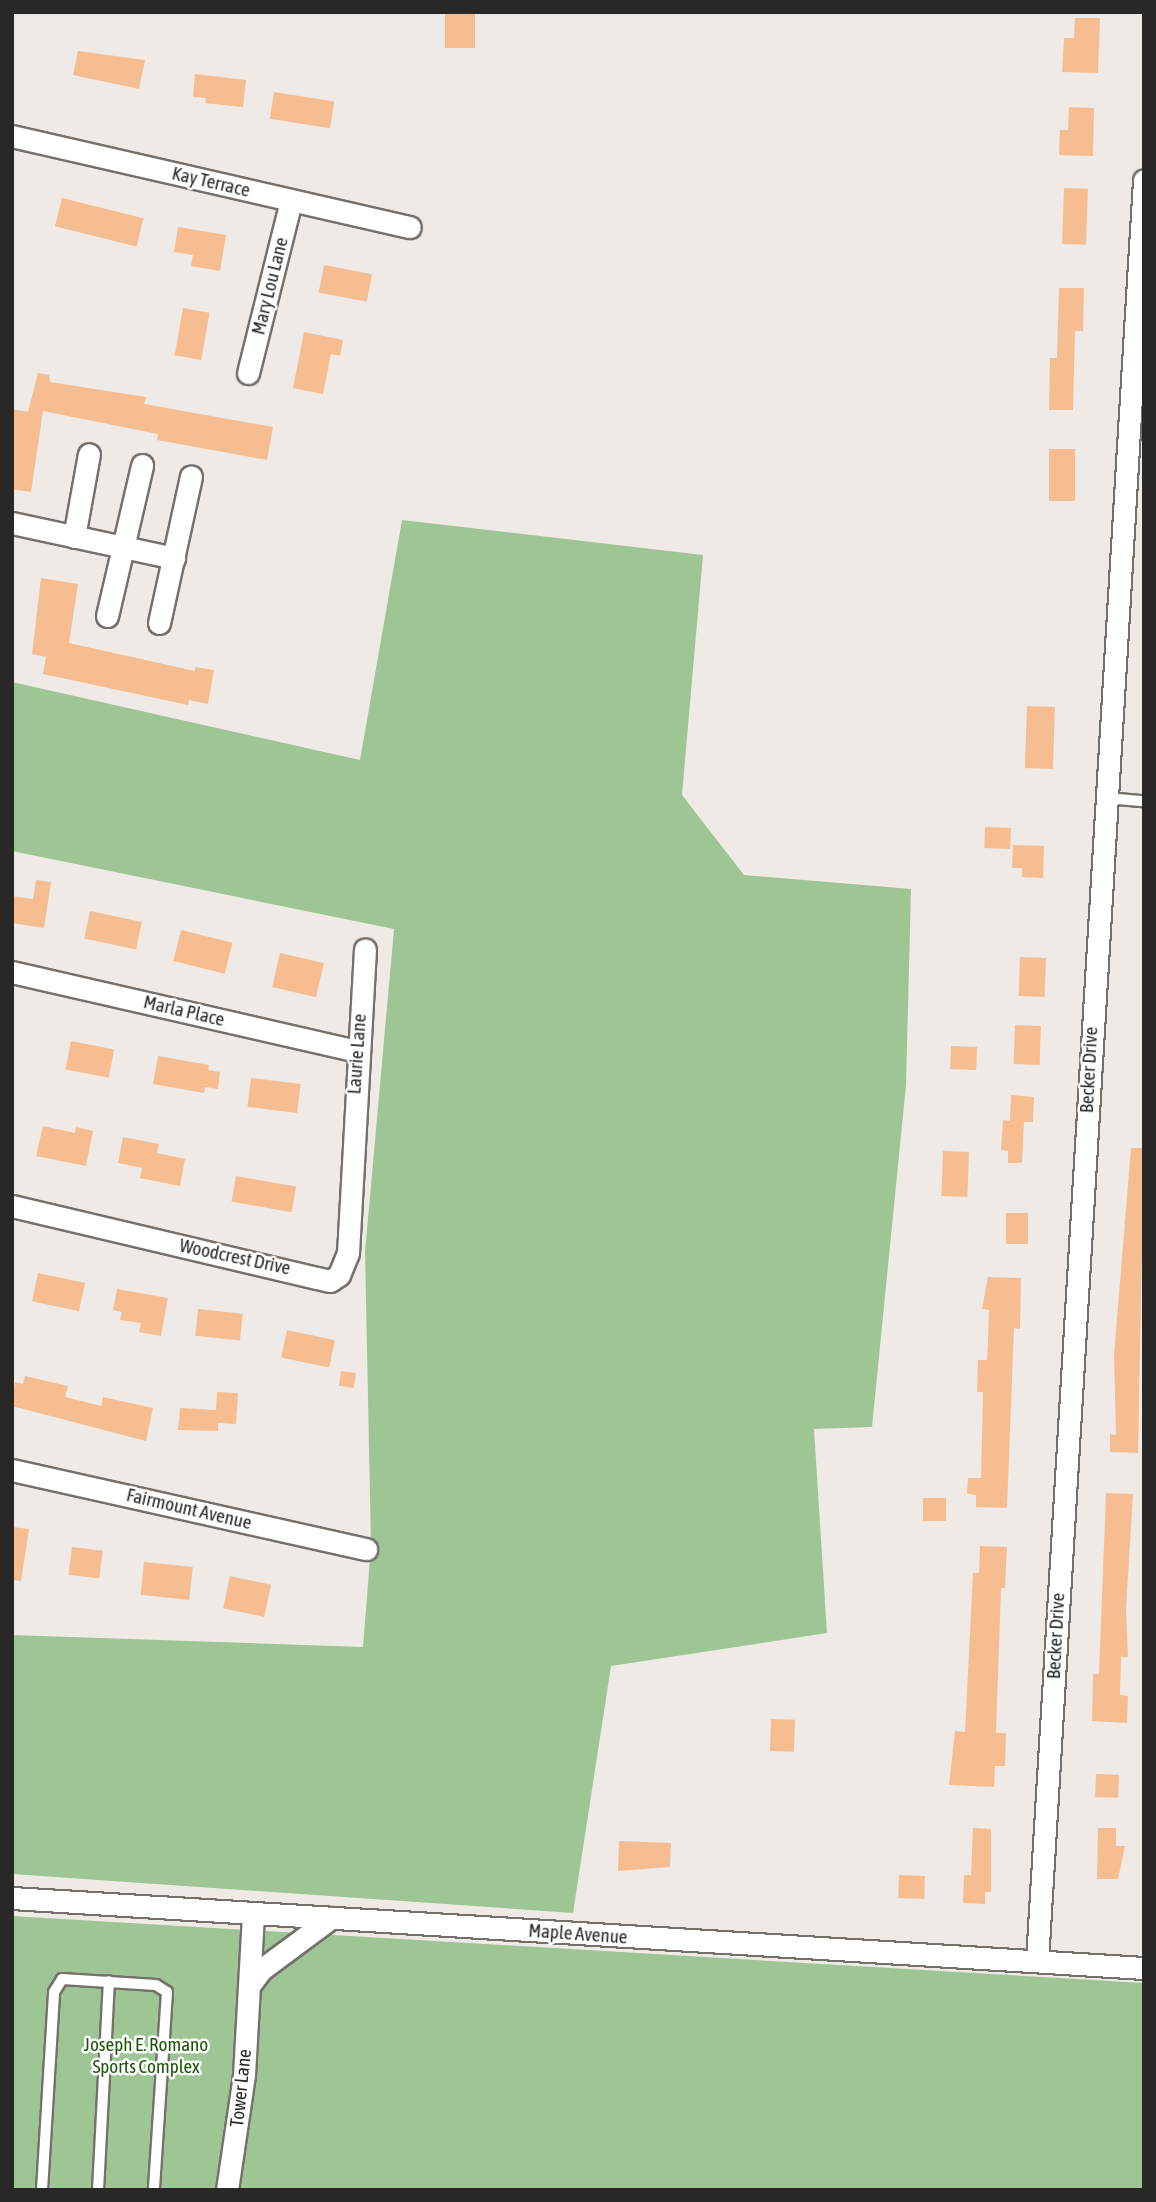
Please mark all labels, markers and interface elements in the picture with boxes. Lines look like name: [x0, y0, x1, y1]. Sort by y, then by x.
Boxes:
street label: Kay Terrace: [170, 162, 252, 202]
street label: Mary Lou Lane: [247, 235, 293, 337]
street label: Marla Place: [141, 991, 227, 1031]
street label: Laurie Lane: [343, 1013, 371, 1095]
street label: Becker Drive: [1075, 1026, 1103, 1114]
street label: Woodcrest Drive: [177, 1234, 293, 1280]
street label: Fairmount Avenue: [124, 1484, 254, 1534]
street label: Becker Drive: [1042, 1592, 1070, 1680]
street label: Maple Avenue: [528, 1919, 628, 1949]
park label: Joseph E. Romano Sports Complex: [84, 2034, 208, 2078]
street label: Tower Lane: [226, 2048, 256, 2128]

